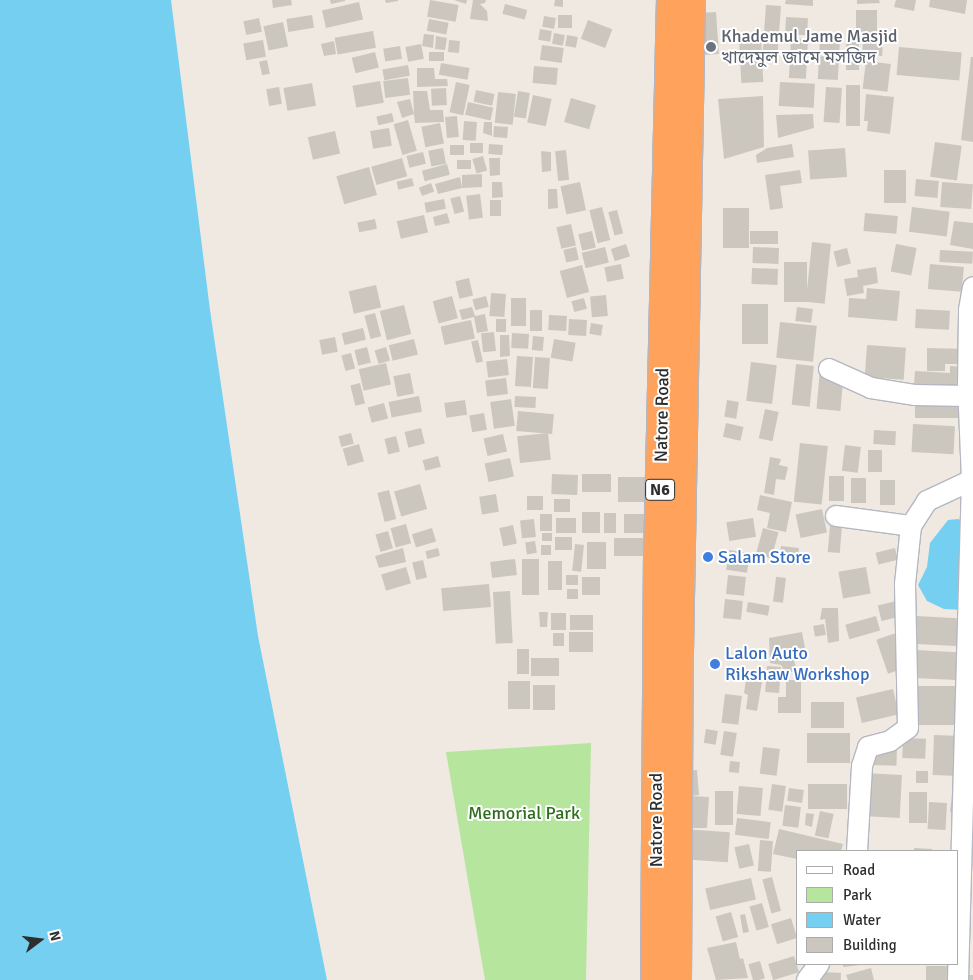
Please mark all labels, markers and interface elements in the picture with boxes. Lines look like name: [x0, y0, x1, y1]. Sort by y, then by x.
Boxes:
place label: Khademul Jame Masjid খাদেমুল জামে মসজিদ: [721, 26, 898, 68]
marker: Khademul Jame Masjid খাদেমুল জামে মসজিদ: [705, 41, 717, 53]
street label: Natore Road: [650, 368, 674, 462]
road number: N6: [645, 476, 675, 504]
place label: Salam Store: [718, 546, 811, 568]
marker: Salam Store: [702, 551, 714, 563]
place label: Lalon Auto Rikshaw Workshop: [725, 643, 869, 686]
marker: Lalon Auto Rikshaw Workshop: [709, 658, 721, 670]
street label: Natore Road: [645, 773, 667, 867]
park label: Memorial Park: [468, 802, 580, 824]
legend: [796, 850, 958, 965]
text: Road: [843, 861, 875, 879]
text: Park: [843, 886, 872, 904]
text: Water: [843, 911, 881, 929]
north arrow: [15, 915, 65, 965]
text: N: [45, 929, 64, 943]
text: Building: [843, 936, 897, 954]

